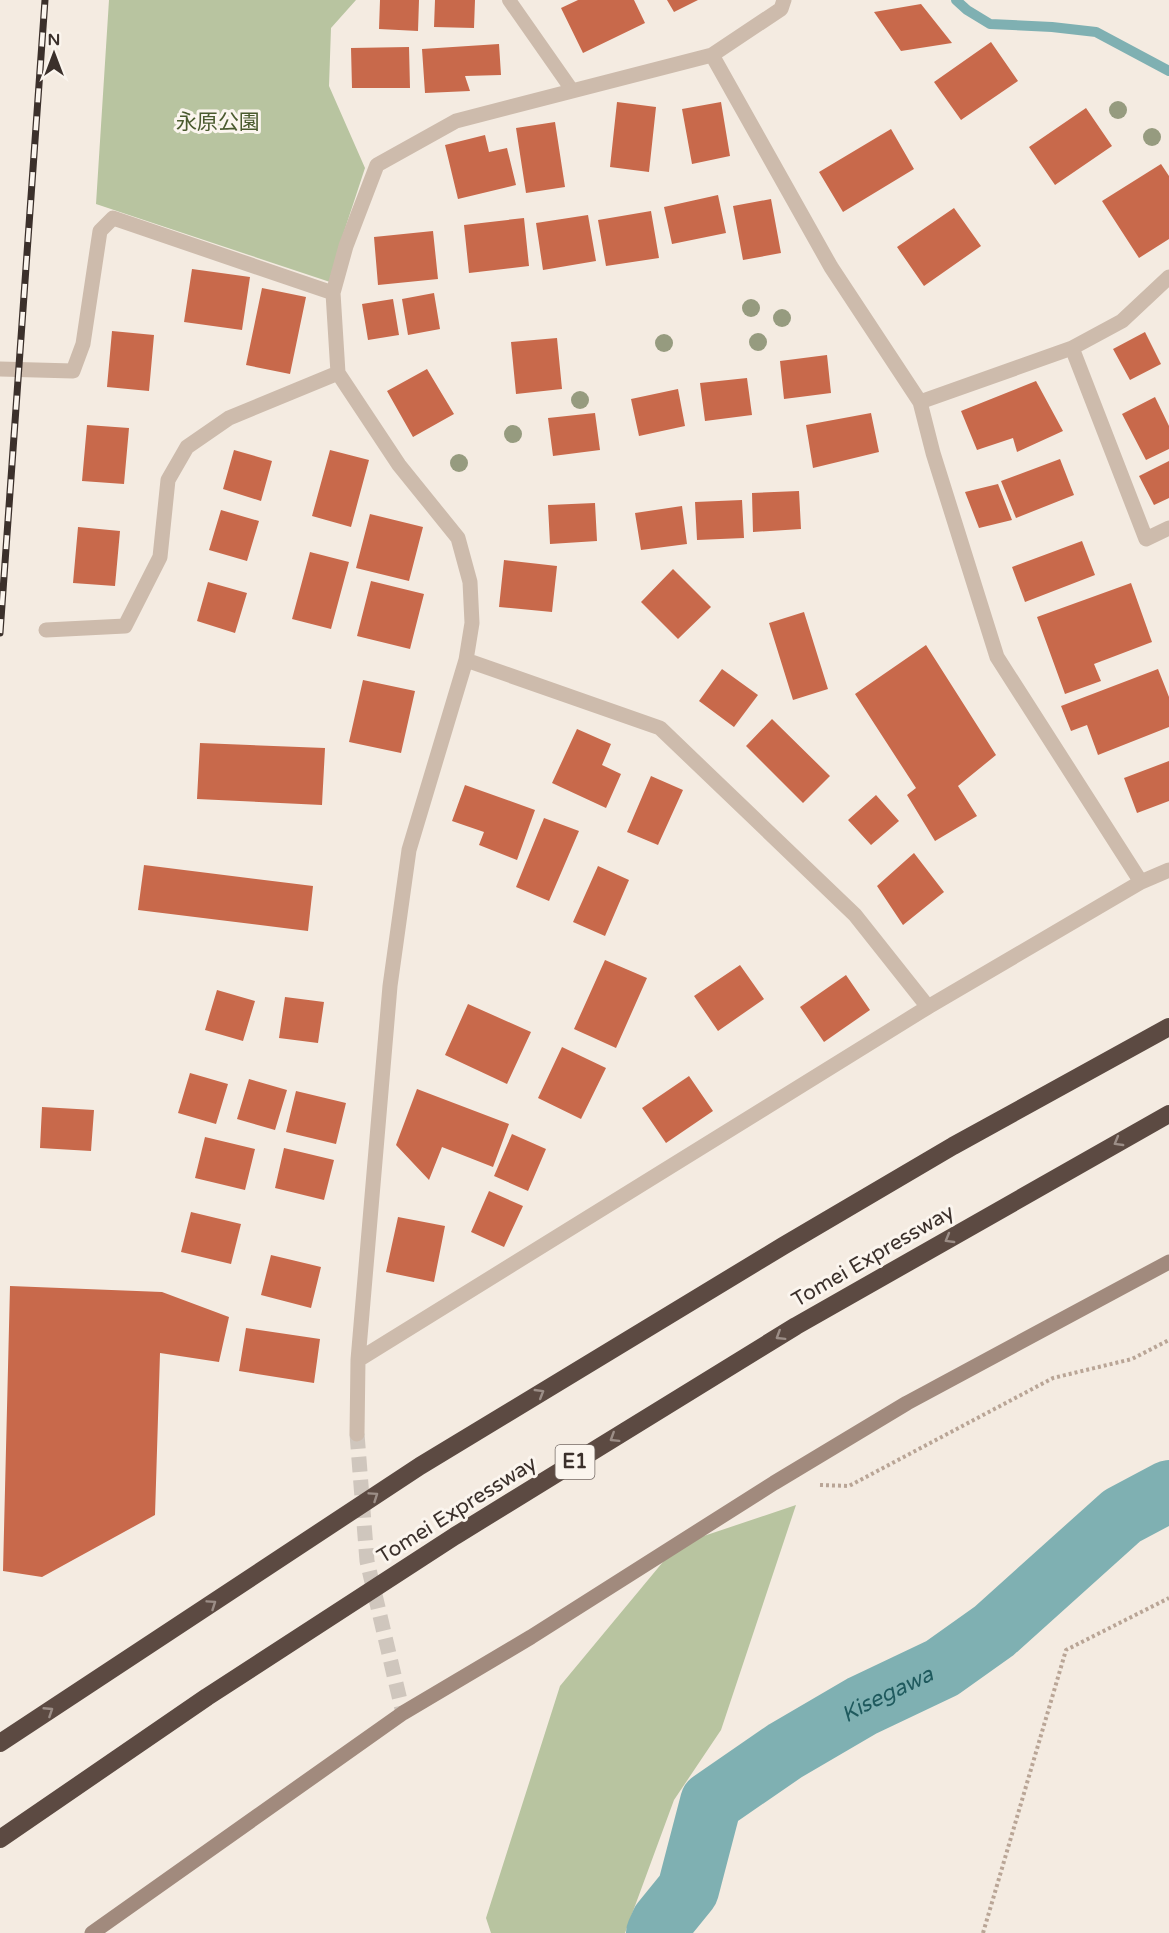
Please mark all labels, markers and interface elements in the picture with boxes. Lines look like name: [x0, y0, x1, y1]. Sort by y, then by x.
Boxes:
north arrow: [24, 24, 84, 84]
text: N: [48, 30, 60, 50]
park label: 永原公園: [176, 110, 260, 135]
one-way arrow: [1114, 1135, 1124, 1146]
street label: Tomei Expressway: [787, 1199, 959, 1313]
one-way arrow: [944, 1232, 955, 1243]
one-way arrow: [776, 1329, 786, 1341]
one-way arrow: [534, 1389, 544, 1401]
one-way arrow: [610, 1431, 620, 1443]
road number: E1: [556, 1445, 594, 1479]
street label: Tomei Expressway: [373, 1451, 541, 1569]
one-way arrow: [368, 1492, 379, 1503]
one-way arrow: [205, 1600, 216, 1611]
water label: Kisegawa: [837, 1661, 938, 1728]
one-way arrow: [42, 1707, 53, 1718]

